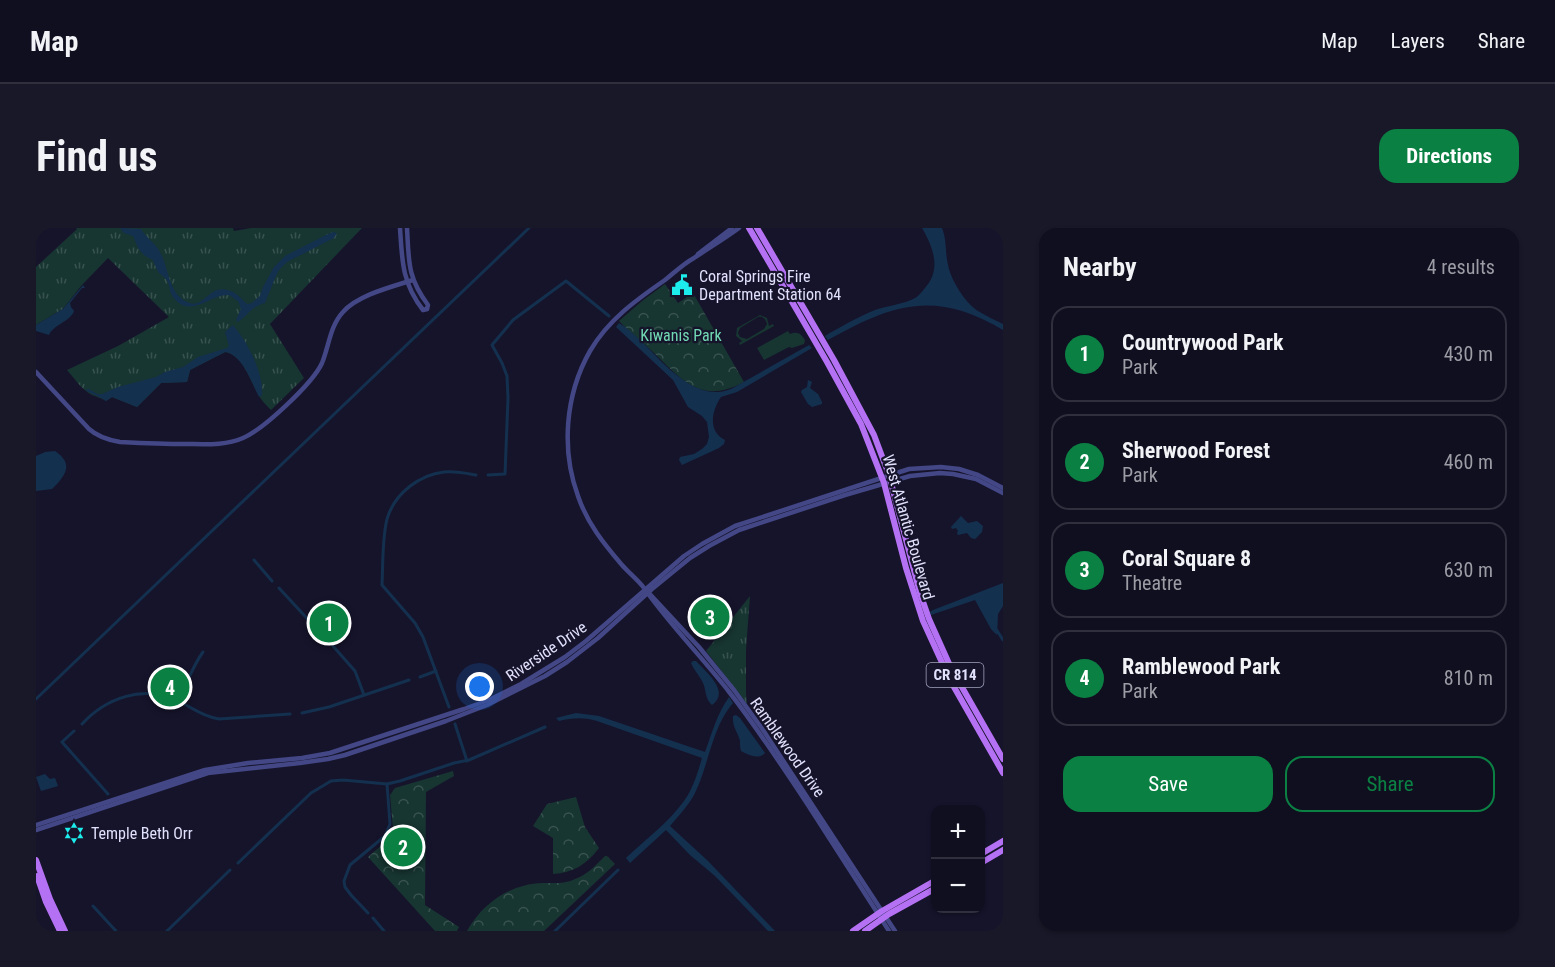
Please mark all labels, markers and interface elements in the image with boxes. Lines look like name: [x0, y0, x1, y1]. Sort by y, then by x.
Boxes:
text: Map: [30, 25, 78, 58]
text: Map: [1321, 29, 1358, 53]
text: Layers: [1391, 29, 1445, 53]
text: Share: [1478, 29, 1525, 53]
button: Directions: [1379, 129, 1519, 183]
text: Find us: [36, 132, 157, 181]
text: Nearby: [1063, 252, 1137, 282]
text: 4 results: [1427, 255, 1495, 279]
place label: Coral Springs Fire Department Station 64: [699, 267, 841, 304]
public building icon: Coral Springs Fire Department Station 64: [670, 273, 694, 297]
park label: Kiwanis Park: [640, 326, 722, 345]
text: Countrywood Park: [1122, 330, 1284, 355]
text: 1: [1079, 342, 1090, 366]
text: 430 m: [1444, 342, 1493, 366]
text: Park: [1122, 355, 1158, 379]
text: Sherwood Forest: [1122, 438, 1270, 463]
text: 2: [1079, 450, 1090, 474]
text: 460 m: [1444, 450, 1493, 474]
street label: West Atlantic Boulevard: [879, 452, 938, 602]
text: Park: [1122, 463, 1158, 487]
text: Coral Square 8: [1122, 546, 1251, 571]
text: 3: [1079, 558, 1090, 582]
text: 630 m: [1444, 558, 1493, 582]
text: Theatre: [1122, 571, 1182, 595]
pin: 3: [690, 594, 730, 640]
pin: 1: [310, 600, 348, 646]
street label: Riverside Drive: [502, 617, 590, 685]
text: Ramblewood Park: [1122, 654, 1280, 679]
road number: CR 814: [926, 663, 984, 687]
pin: 4: [150, 664, 190, 710]
text: 4: [1079, 666, 1090, 690]
text: 810 m: [1444, 666, 1493, 690]
your location: [465, 672, 494, 701]
text: Park: [1122, 679, 1158, 703]
street label: Ramblewood Drive: [746, 694, 829, 801]
button: Save: [1063, 756, 1273, 812]
button: Share: [1285, 756, 1495, 812]
map controls: [931, 805, 985, 913]
button: +: [931, 805, 985, 859]
synagogue icon: Temple Beth Orr: [62, 821, 86, 845]
place label: Temple Beth Orr: [91, 824, 193, 843]
pin: 2: [384, 824, 422, 870]
button: −: [931, 859, 985, 913]

